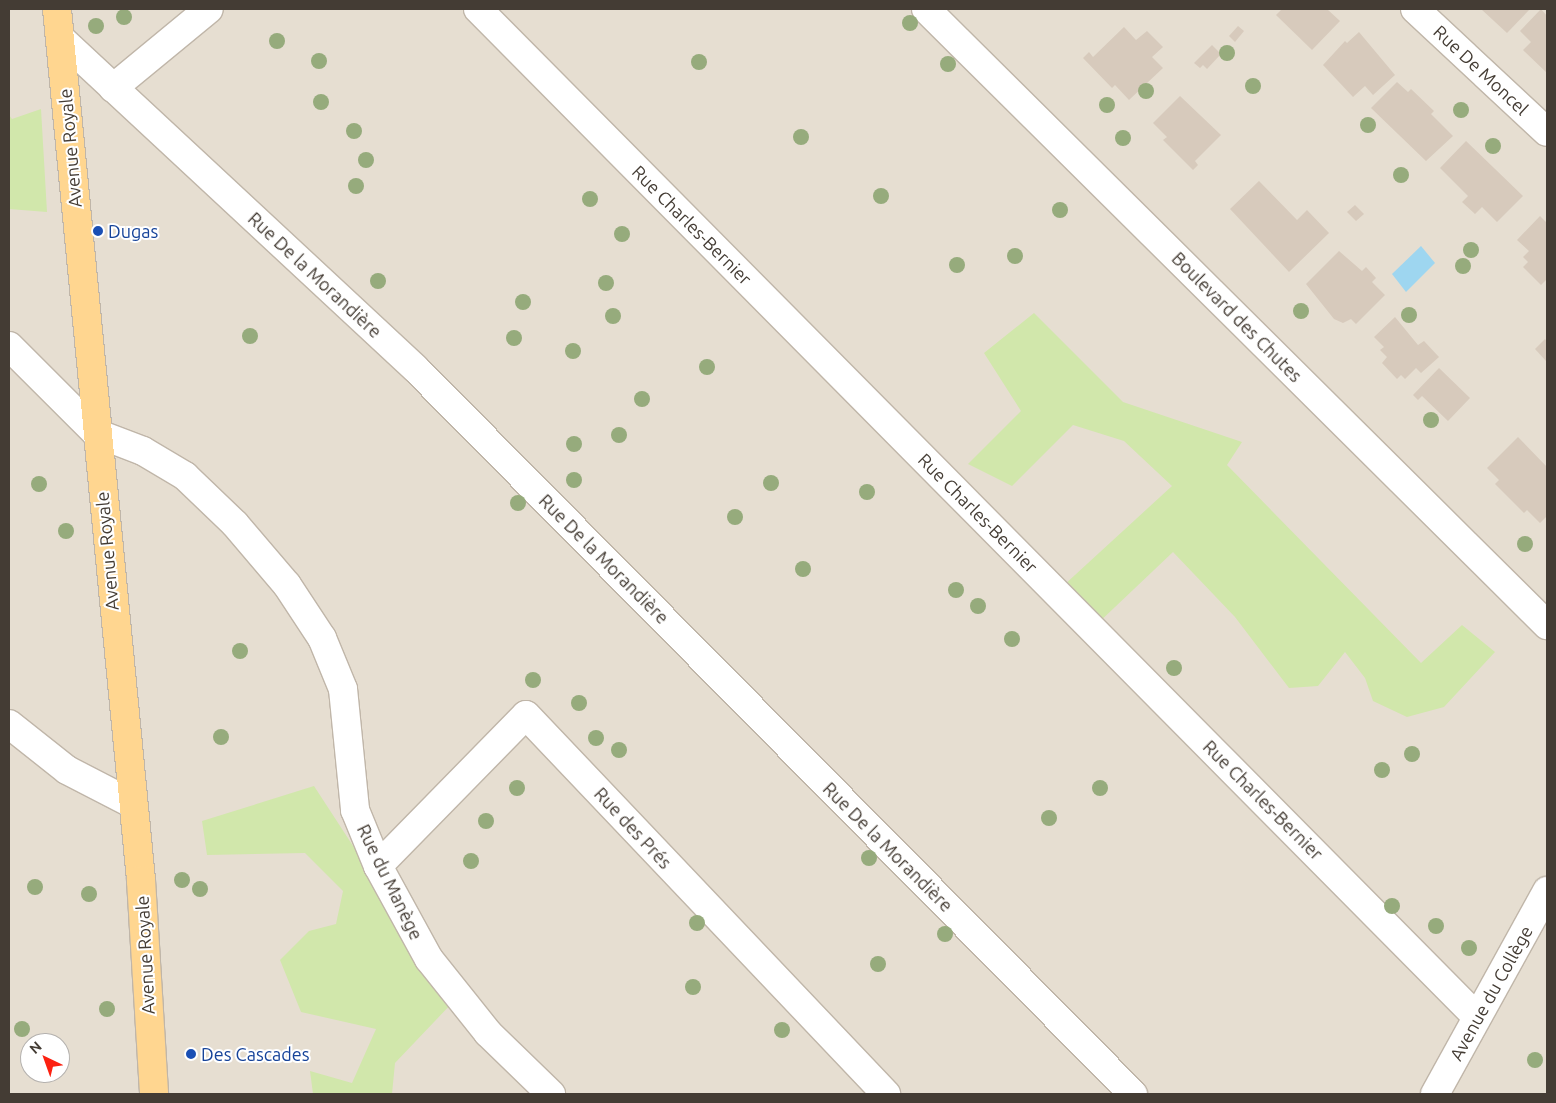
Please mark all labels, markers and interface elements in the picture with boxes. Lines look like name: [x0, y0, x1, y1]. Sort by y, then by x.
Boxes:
street label: Rue De Moncel: [1429, 21, 1533, 119]
street label: Avenue Royale: [54, 88, 86, 208]
street label: Rue Charles-Bernier: [628, 161, 756, 289]
street label: Rue De la Morandière: [244, 208, 386, 342]
place label: Dugas: [108, 220, 158, 242]
marker: Dugas: [92, 225, 104, 237]
street label: Boulevard des Chutes: [1167, 247, 1307, 387]
street label: Rue Charles-Bernier: [914, 449, 1042, 577]
street label: Rue De la Morandière: [535, 490, 673, 628]
street label: Avenue Royale: [91, 491, 123, 611]
street label: Rue Charles-Bernier: [1199, 736, 1327, 864]
street label: Rue De la Morandière: [819, 778, 957, 916]
street label: Rue des Prés: [590, 783, 676, 873]
street label: Rue du Manège: [353, 821, 427, 943]
street label: Avenue Royale: [131, 895, 159, 1015]
street label: Avenue du Collège: [1445, 922, 1537, 1064]
north arrow: [20, 1033, 70, 1083]
text: N: [26, 1038, 45, 1057]
place label: Des Cascades: [201, 1043, 310, 1065]
marker: Des Cascades: [185, 1048, 197, 1060]

